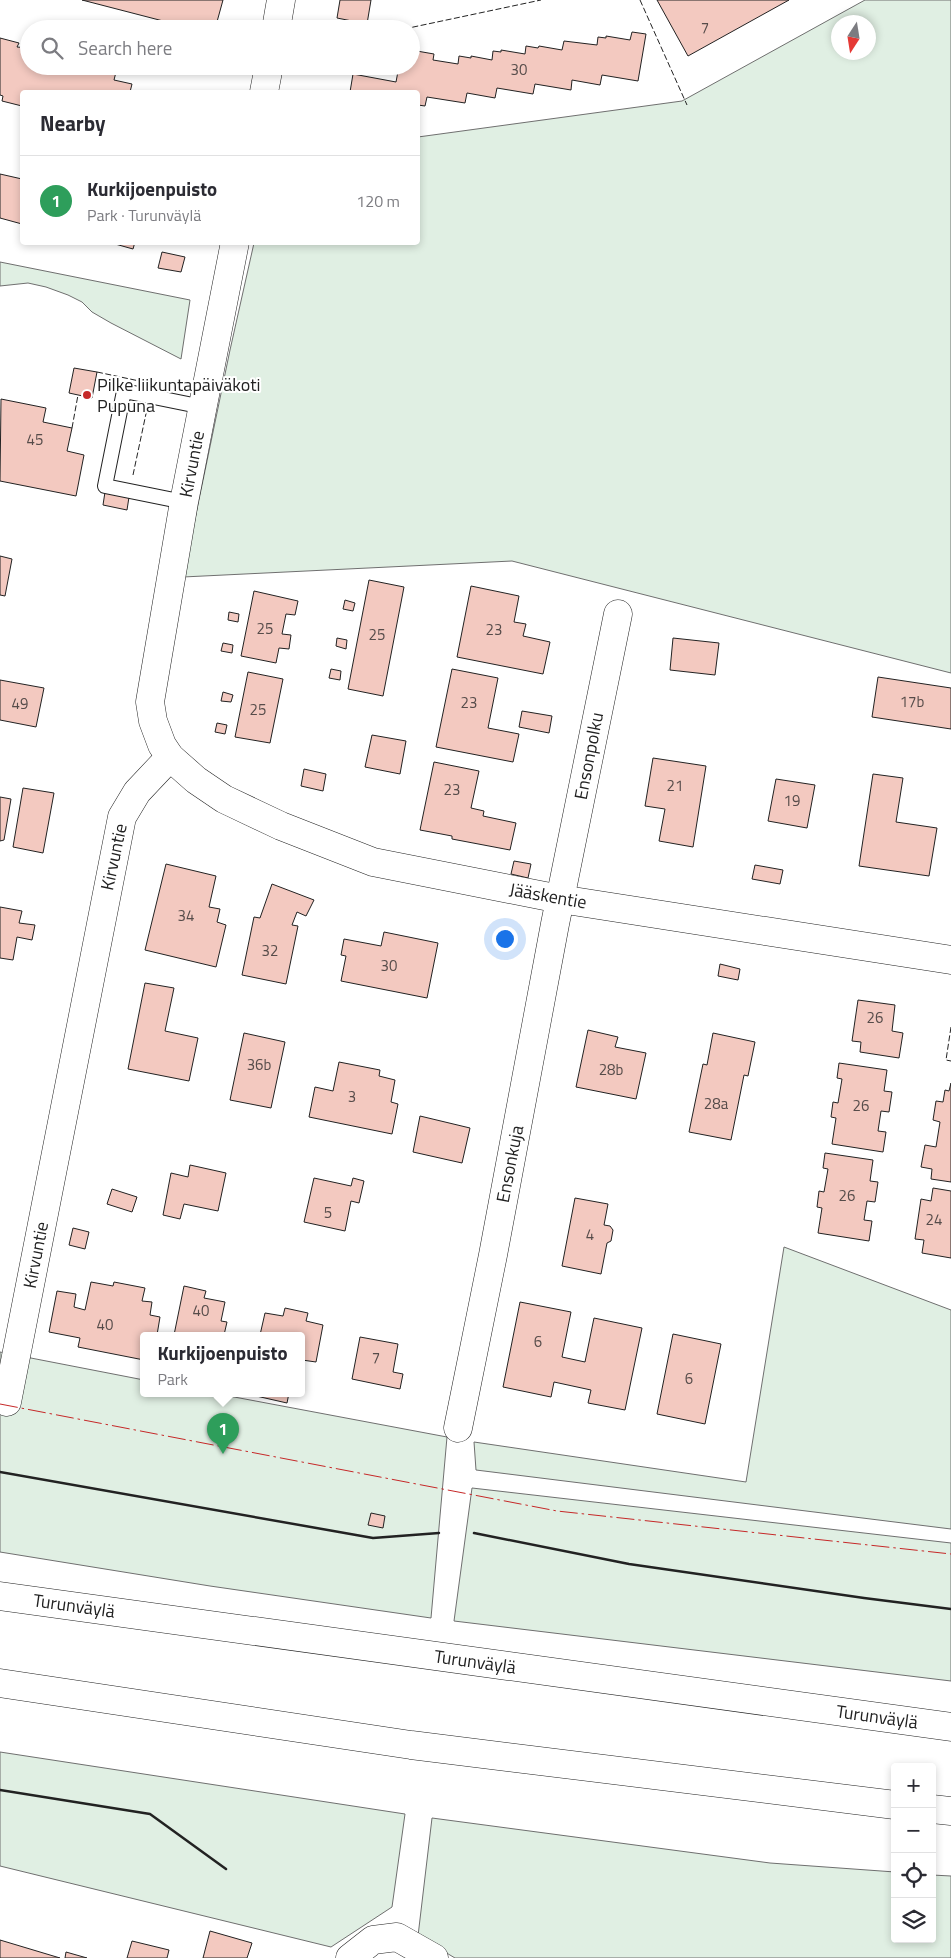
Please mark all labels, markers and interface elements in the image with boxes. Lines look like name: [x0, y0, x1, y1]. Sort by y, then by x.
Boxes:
north arrow: [831, 15, 876, 60]
house number: 7: [701, 16, 709, 39]
search box: [20, 20, 420, 75]
text: Search here: [78, 33, 172, 62]
icon: search: [38, 34, 66, 62]
house number: 30: [511, 58, 527, 81]
text: Nearby: [40, 107, 105, 139]
text: Kurkijoenpuisto: [87, 174, 217, 203]
text: 1: [52, 189, 60, 213]
text: 120 m: [356, 189, 400, 213]
text: Park · Turunväylä: [87, 203, 201, 227]
place label: Pilke liikuntapäiväkoti Pupuna: [97, 371, 260, 419]
marker: Pilke liikuntapäiväkoti Pupuna: [81, 389, 93, 401]
house number: 45: [27, 428, 43, 451]
street label: Kirvuntie: [172, 428, 211, 500]
house number: 25: [257, 617, 273, 640]
house number: 23: [486, 618, 502, 641]
house number: 25: [369, 623, 385, 646]
house number: 17b: [900, 690, 924, 713]
house number: 23: [461, 691, 477, 714]
house number: 49: [12, 692, 28, 715]
house number: 25: [250, 698, 266, 721]
street label: Ensonpolku: [567, 710, 610, 802]
house number: 21: [667, 774, 683, 797]
house number: 23: [444, 778, 460, 801]
house number: 19: [784, 789, 800, 812]
street label: Kirvuntie: [93, 821, 134, 893]
street label: Jääskentie: [507, 875, 589, 916]
house number: 34: [178, 904, 194, 927]
your location: [492, 926, 518, 952]
house number: 32: [262, 939, 278, 962]
house number: 30: [381, 954, 397, 977]
house number: 26: [867, 1006, 883, 1029]
house number: 36b: [247, 1053, 271, 1076]
house number: 28b: [599, 1058, 623, 1081]
house number: 3: [348, 1085, 356, 1108]
house number: 28a: [704, 1092, 729, 1115]
house number: 26: [853, 1094, 869, 1117]
street label: Ensonkuja: [489, 1123, 530, 1205]
house number: 26: [839, 1184, 855, 1207]
house number: 5: [324, 1201, 332, 1224]
house number: 24: [926, 1208, 942, 1231]
street label: Kirvuntie: [16, 1219, 55, 1291]
house number: 4: [586, 1223, 594, 1246]
house number: 40: [193, 1299, 209, 1322]
house number: 40: [97, 1313, 113, 1336]
house number: 6: [534, 1330, 542, 1353]
popup: [140, 1332, 305, 1397]
text: Kurkijoenpuisto: [157, 1338, 288, 1367]
house number: 7: [372, 1346, 380, 1369]
text: Park: [157, 1367, 188, 1391]
house number: 6: [685, 1367, 693, 1390]
pin: 1: [207, 1413, 239, 1454]
street label: Turunväylä: [32, 1586, 117, 1625]
street label: Turunväylä: [433, 1642, 518, 1681]
street label: Turunväylä: [835, 1697, 920, 1736]
map controls: [891, 1763, 936, 1943]
button: +: [891, 1763, 936, 1808]
button: −: [891, 1808, 936, 1853]
button: locate: [891, 1853, 936, 1898]
button: layers: [891, 1898, 936, 1943]

